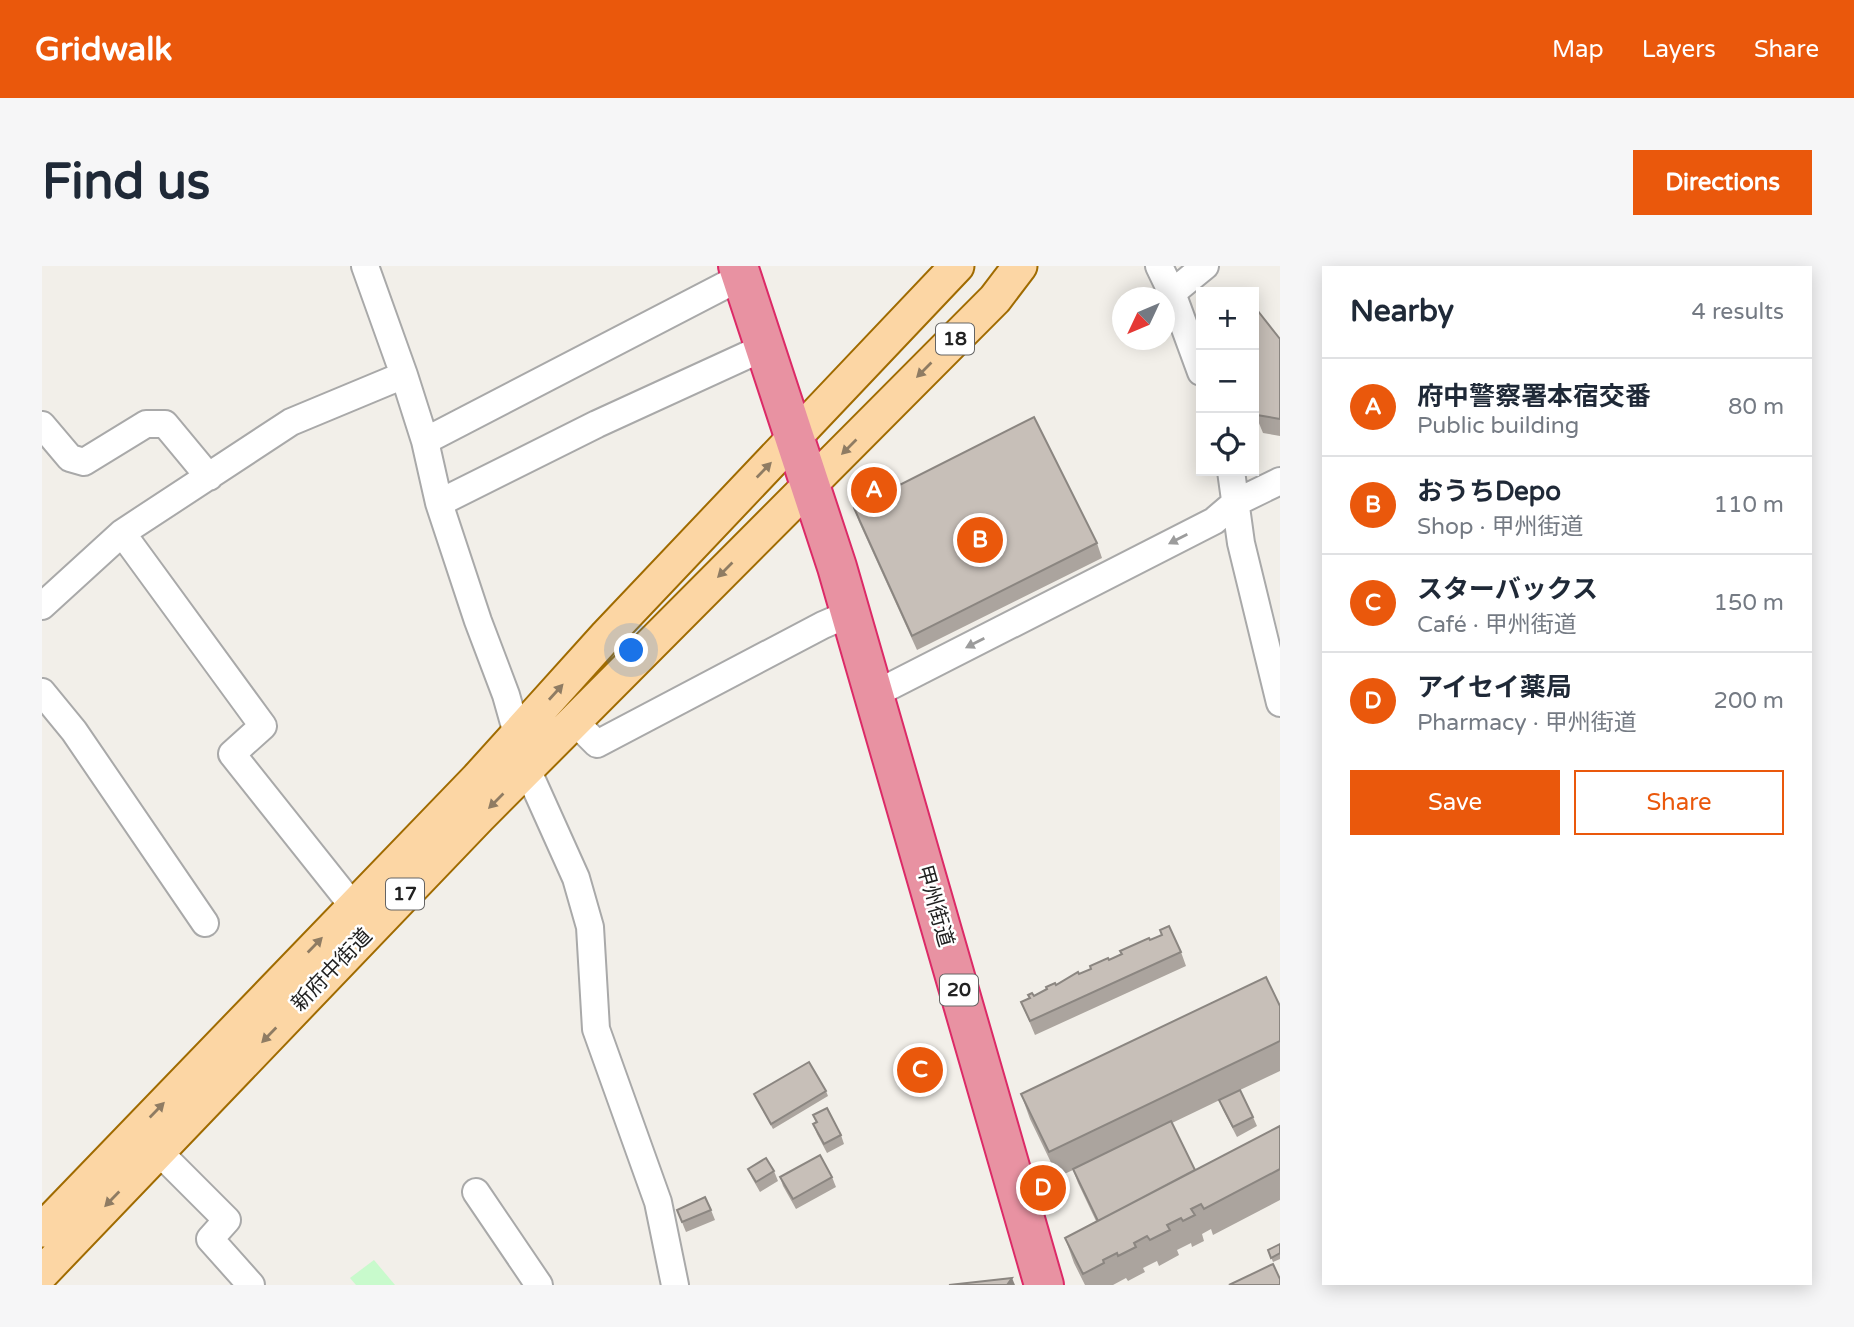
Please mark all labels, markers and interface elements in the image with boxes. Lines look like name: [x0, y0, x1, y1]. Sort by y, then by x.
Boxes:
text: Gridwalk: [35, 30, 172, 69]
text: Map: [1552, 35, 1604, 64]
text: Layers: [1642, 35, 1716, 64]
text: Share: [1754, 35, 1819, 64]
button: Directions: [1633, 150, 1812, 215]
text: Find us: [42, 153, 210, 212]
north arrow: [1112, 287, 1175, 350]
map controls: [1196, 287, 1259, 476]
button: +: [1196, 287, 1259, 350]
text: Nearby: [1350, 293, 1454, 330]
text: 4 results: [1691, 298, 1784, 326]
road number: 18: [936, 324, 974, 354]
button: −: [1196, 350, 1259, 413]
one-way arrow: [916, 362, 933, 379]
text: 府中警察署本宿交番: [1417, 381, 1651, 412]
text: A: [1364, 393, 1382, 421]
text: 80 m: [1728, 393, 1784, 421]
text: Public building: [1417, 412, 1579, 440]
button: locate: [1196, 413, 1259, 476]
one-way arrow: [841, 438, 857, 455]
one-way arrow: [755, 461, 772, 478]
pin: A: [851, 464, 897, 516]
text: おうちDepo: [1417, 476, 1561, 507]
text: B: [1365, 491, 1381, 519]
text: 110 m: [1714, 491, 1784, 519]
text: Shop · 甲州街道: [1417, 513, 1583, 541]
pin: B: [957, 514, 1003, 566]
one-way arrow: [1168, 534, 1188, 545]
one-way arrow: [717, 562, 733, 578]
text: スターバックス: [1417, 574, 1598, 605]
text: C: [1365, 589, 1381, 617]
text: 150 m: [1714, 589, 1784, 617]
text: Café · 甲州街道: [1417, 611, 1577, 639]
your location: [614, 633, 648, 667]
one-way arrow: [965, 637, 985, 649]
text: アイセイ薬局: [1417, 672, 1572, 703]
one-way arrow: [547, 684, 563, 701]
text: D: [1364, 687, 1382, 715]
text: 200 m: [1714, 687, 1784, 715]
text: Pharmacy · 甲州街道: [1417, 709, 1637, 737]
button: Save: [1350, 770, 1560, 835]
button: Share: [1574, 770, 1784, 835]
one-way arrow: [487, 792, 504, 809]
street label: 甲州街道: [911, 862, 959, 950]
road number: 17: [386, 878, 424, 909]
street label: 新府中街道: [287, 924, 377, 1016]
one-way arrow: [306, 937, 323, 954]
road number: 20: [940, 974, 978, 1006]
one-way arrow: [262, 1026, 278, 1043]
pin: C: [897, 1044, 943, 1096]
one-way arrow: [149, 1101, 166, 1118]
pin: D: [1020, 1162, 1066, 1214]
one-way arrow: [104, 1191, 120, 1207]

